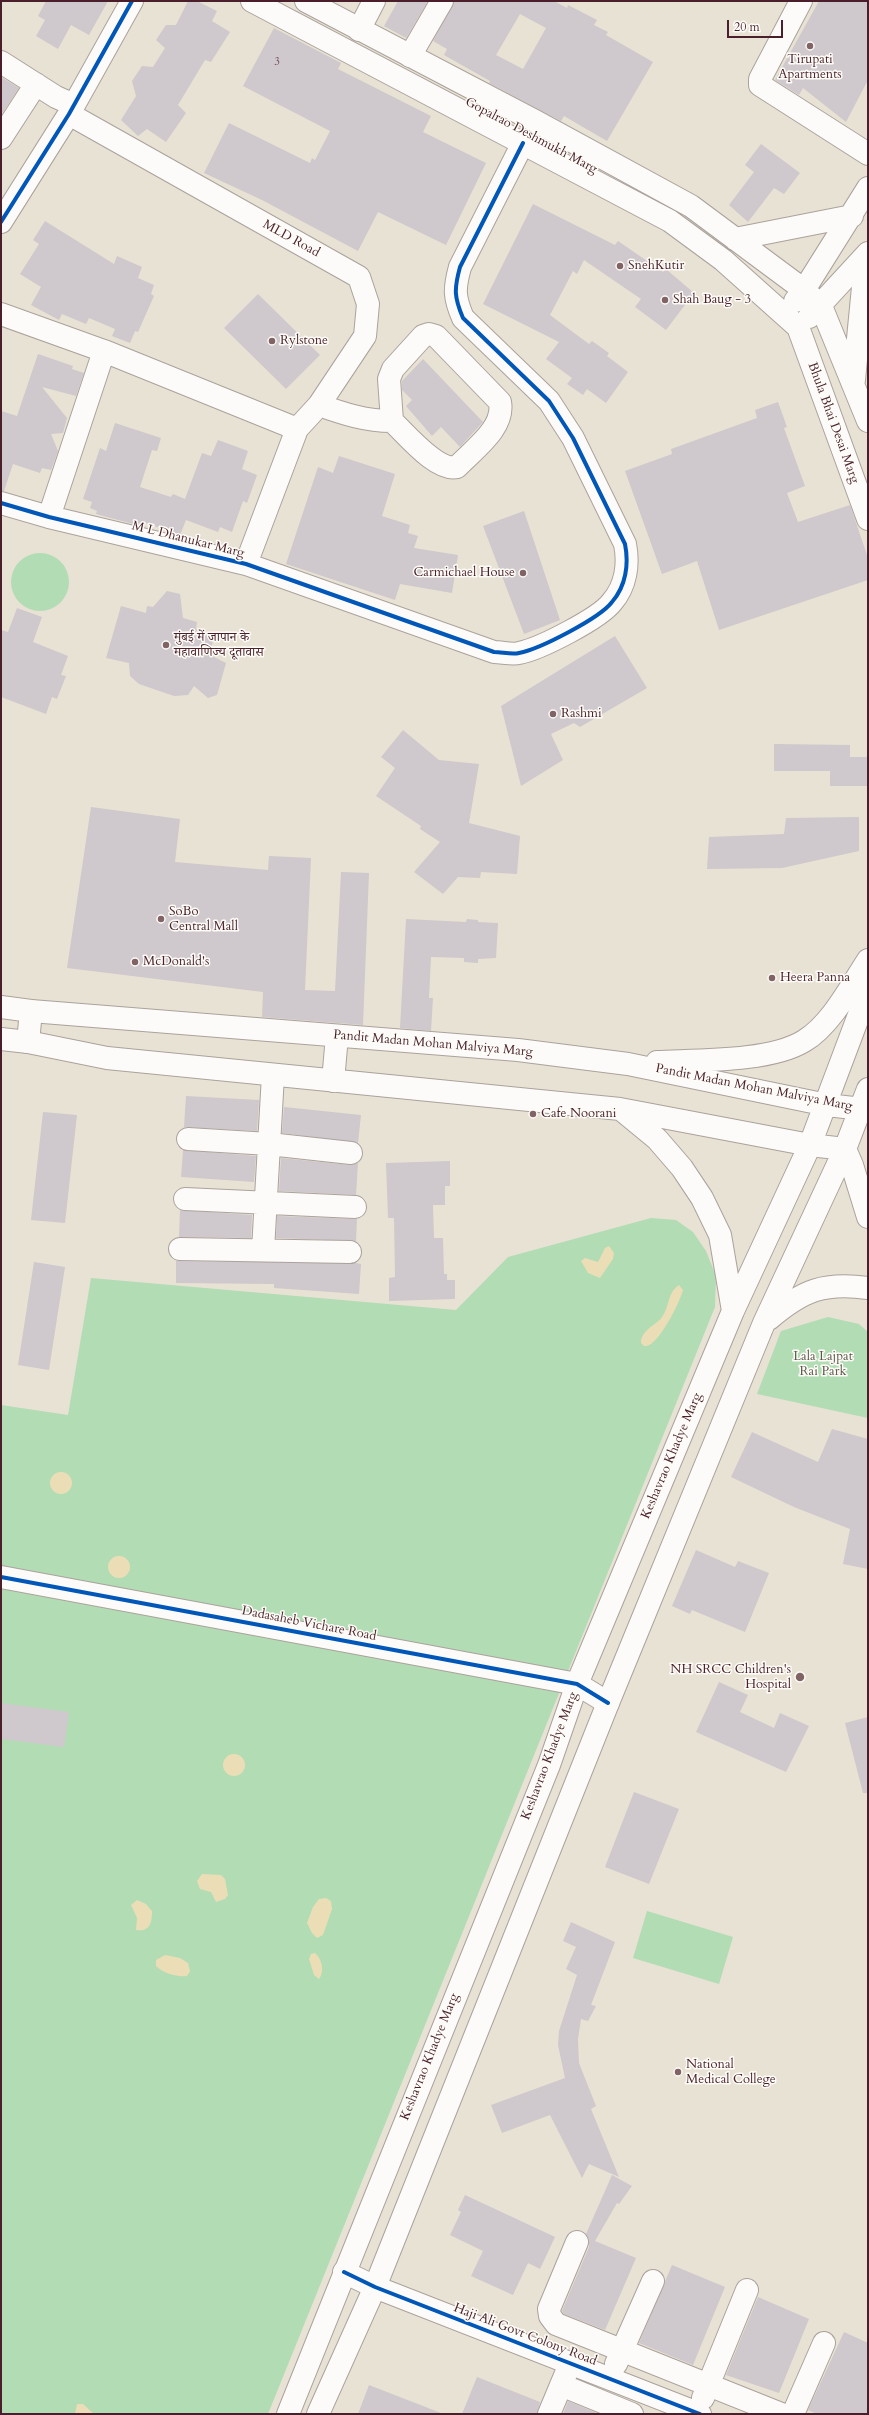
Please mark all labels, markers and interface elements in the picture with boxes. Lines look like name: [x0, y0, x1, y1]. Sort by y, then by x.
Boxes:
scale bar: [729, 12, 785, 38]
text: 20 m: [734, 19, 760, 35]
marker: Tirupati Apartments: [805, 41, 815, 51]
place label: Tirupati Apartments: [778, 52, 842, 83]
house number: 3: [274, 55, 280, 69]
street label: Gopalrao Deshmukh Marg: [462, 94, 600, 178]
street label: MLD Road: [260, 217, 322, 261]
place label: SnehKutir: [628, 258, 684, 274]
marker: SnehKutir: [615, 261, 625, 271]
place label: Shah Baug - 3: [673, 292, 751, 308]
marker: Shah Baug - 3: [660, 295, 670, 305]
place label: Rylstone: [280, 333, 328, 349]
marker: Rylstone: [267, 336, 277, 346]
street label: Bhula Bhai Desai Marg: [804, 360, 862, 486]
street label: M L Dhanukar Marg: [130, 518, 246, 562]
place label: Carmichael House: [413, 565, 515, 581]
marker: Carmichael House: [518, 568, 528, 578]
place label: मुंबई में जापान के महावाणिज्य दूतावास: [174, 630, 264, 661]
marker: मुंबई में जापान के महावाणिज्य दूतावास: [161, 640, 171, 650]
place label: Rashmi: [561, 706, 602, 722]
marker: Rashmi: [548, 709, 558, 719]
place label: SoBo Central Mall: [169, 904, 238, 935]
marker: SoBo Central Mall: [156, 914, 166, 924]
place label: McDonald's: [143, 954, 209, 970]
marker: McDonald's: [130, 957, 140, 967]
place label: Heera Panna: [780, 970, 850, 986]
marker: Heera Panna: [767, 973, 777, 983]
street label: Pandit Madan Mohan Malviya Marg: [333, 1028, 533, 1060]
street label: Pandit Madan Mohan Malviya Marg: [654, 1061, 854, 1115]
place label: Cafe Noorani: [541, 1106, 616, 1122]
marker: Cafe Noorani: [528, 1109, 538, 1119]
park label: Lala Lajpat Rai Park: [793, 1349, 853, 1380]
street label: Keshavrao Khadye Marg: [638, 1391, 706, 1521]
street label: Dadasaheb Vichare Road: [240, 1603, 378, 1645]
place label: NH SRCC Children's Hospital: [670, 1662, 791, 1693]
marker: NH SRCC Children's Hospital: [794, 1671, 806, 1683]
street label: Keshavrao Khadye Marg: [518, 1690, 582, 1822]
street label: Keshavrao Khadye Marg: [397, 1991, 463, 2123]
place label: National Medical College: [686, 2057, 776, 2088]
marker: National Medical College: [673, 2067, 683, 2077]
street label: Haji Ali Govt Colony Road: [451, 2300, 599, 2370]

